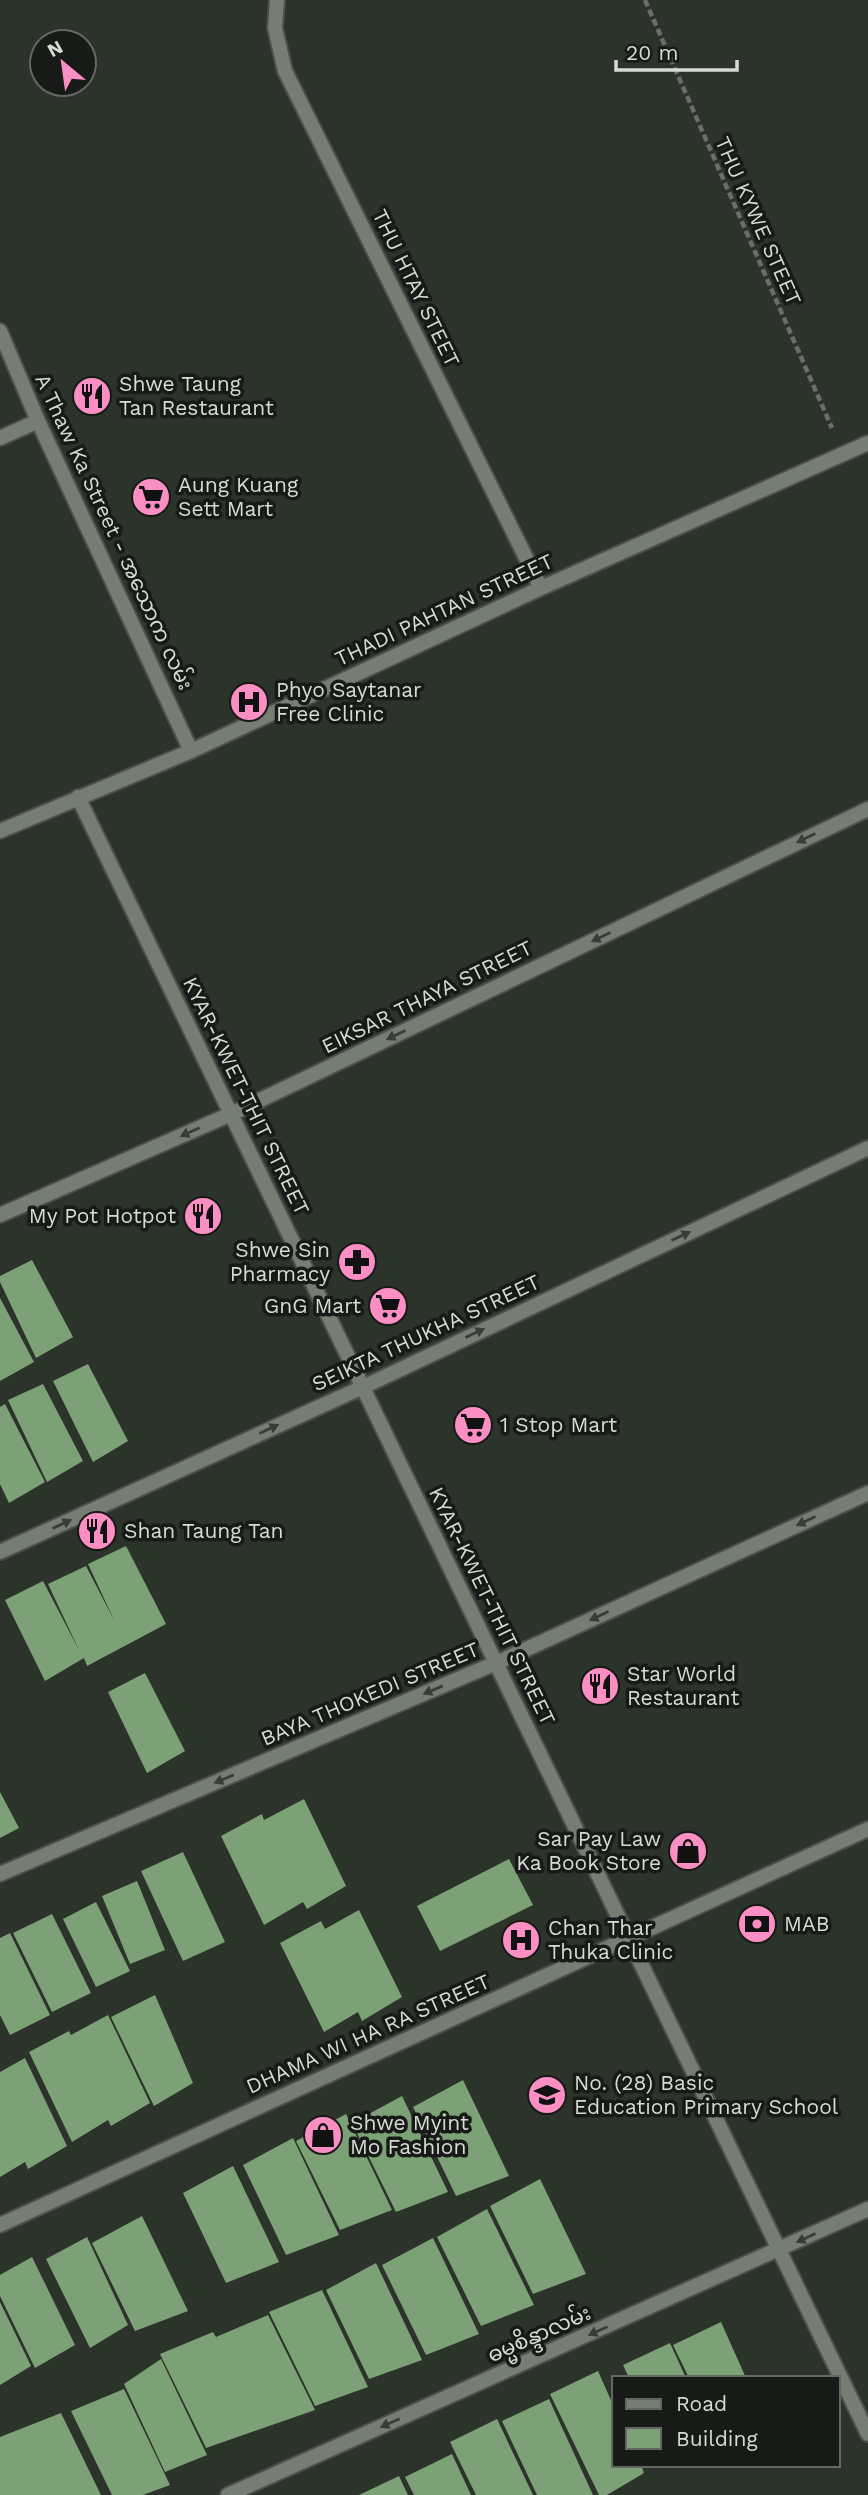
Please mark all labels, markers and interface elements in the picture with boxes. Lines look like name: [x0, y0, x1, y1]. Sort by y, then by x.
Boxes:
north arrow: [28, 28, 98, 98]
scale bar: [616, 28, 737, 72]
text: N: [43, 35, 67, 62]
text: 20 m: [626, 40, 678, 65]
street label: THU KYWE STEET: [710, 133, 807, 309]
street label: THU HTAY STEET: [367, 205, 466, 371]
street label: A Thaw Ka Street - အသောက လမ်း: [30, 369, 202, 694]
place label: Shwe Taung Tan Restaurant: [119, 371, 274, 420]
restaurant icon: Shwe Taung Tan Restaurant: [71, 375, 113, 417]
place label: Aung Kuang Sett Mart: [178, 472, 299, 521]
supermarket icon: Aung Kuang Sett Mart: [130, 476, 172, 518]
street label: THADI PAHTAN STREET: [331, 548, 557, 671]
place label: Phyo Saytanar Free Clinic: [276, 677, 422, 726]
hospital icon: Phyo Saytanar Free Clinic: [228, 681, 270, 723]
one-way arrow: [796, 833, 816, 844]
one-way arrow: [591, 931, 611, 942]
street label: EIKSAR THAYA STREET: [317, 935, 536, 1058]
street label: KYAR-KWET-THIT STREET: [178, 973, 315, 1219]
one-way arrow: [386, 1029, 406, 1040]
one-way arrow: [180, 1126, 200, 1138]
restaurant icon: My Pot Hotpot: [182, 1195, 224, 1237]
place label: My Pot Hotpot: [29, 1203, 176, 1228]
one-way arrow: [671, 1231, 691, 1242]
place label: Shwe Sin Pharmacy: [230, 1237, 330, 1286]
pharmacy icon: Shwe Sin Pharmacy: [336, 1241, 378, 1283]
street label: SEIKTA THUKHA STREET: [308, 1269, 544, 1396]
supermarket icon: GnG Mart: [367, 1285, 409, 1327]
place label: GnG Mart: [264, 1293, 361, 1318]
one-way arrow: [465, 1328, 485, 1339]
supermarket icon: 1 Stop Mart: [452, 1404, 494, 1446]
place label: 1 Stop Mart: [500, 1412, 617, 1437]
one-way arrow: [259, 1423, 279, 1435]
street label: KYAR-KWET-THIT STREET: [424, 1483, 561, 1729]
restaurant icon: Shan Taung Tan: [76, 1510, 118, 1552]
one-way arrow: [796, 1515, 816, 1527]
one-way arrow: [52, 1518, 72, 1530]
place label: Shan Taung Tan: [124, 1518, 284, 1543]
one-way arrow: [589, 1610, 609, 1622]
street label: BAYA THOKEDI STREET: [257, 1636, 483, 1751]
place label: Star World Restaurant: [627, 1661, 739, 1710]
restaurant icon: Star World Restaurant: [579, 1665, 621, 1707]
one-way arrow: [423, 1685, 444, 1696]
one-way arrow: [214, 1773, 234, 1785]
place label: Sar Pay Law Ka Book Store: [516, 1826, 661, 1875]
shop icon: Sar Pay Law Ka Book Store: [667, 1830, 709, 1872]
bank icon: MAB: [736, 1903, 778, 1945]
place label: MAB: [784, 1911, 830, 1936]
place label: Chan Thar Thuka Clinic: [548, 1915, 673, 1964]
hospital icon: Chan Thar Thuka Clinic: [500, 1919, 542, 1961]
street label: DHAMA WI HA RA STREET: [242, 1968, 494, 2099]
place label: No. (28) Basic Education Primary School: [574, 2070, 839, 2119]
school or university icon: No. (28) Basic Education Primary School: [526, 2074, 568, 2116]
place label: Shwe Myint Mo Fashion: [350, 2110, 469, 2159]
shop icon: Shwe Myint Mo Fashion: [302, 2114, 344, 2156]
one-way arrow: [796, 2232, 816, 2244]
street label: ဓမ္မစိန္ဒာလမ်း: [482, 2297, 597, 2372]
one-way arrow: [587, 2325, 608, 2336]
legend: [612, 2376, 840, 2467]
text: Road: [676, 2391, 727, 2416]
one-way arrow: [380, 2417, 400, 2429]
text: Building: [676, 2426, 758, 2451]

